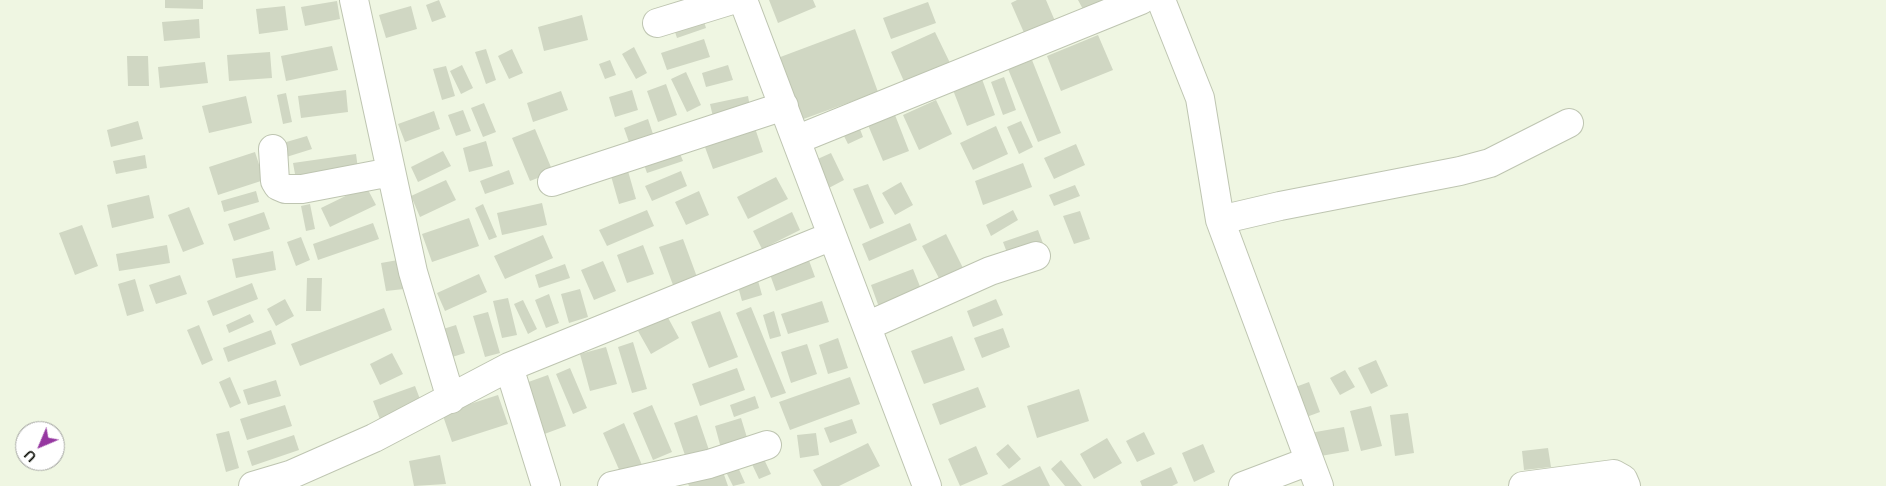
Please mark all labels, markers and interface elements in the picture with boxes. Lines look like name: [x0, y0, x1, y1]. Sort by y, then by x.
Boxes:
north arrow: [15, 421, 65, 471]
text: U: [20, 446, 40, 466]

